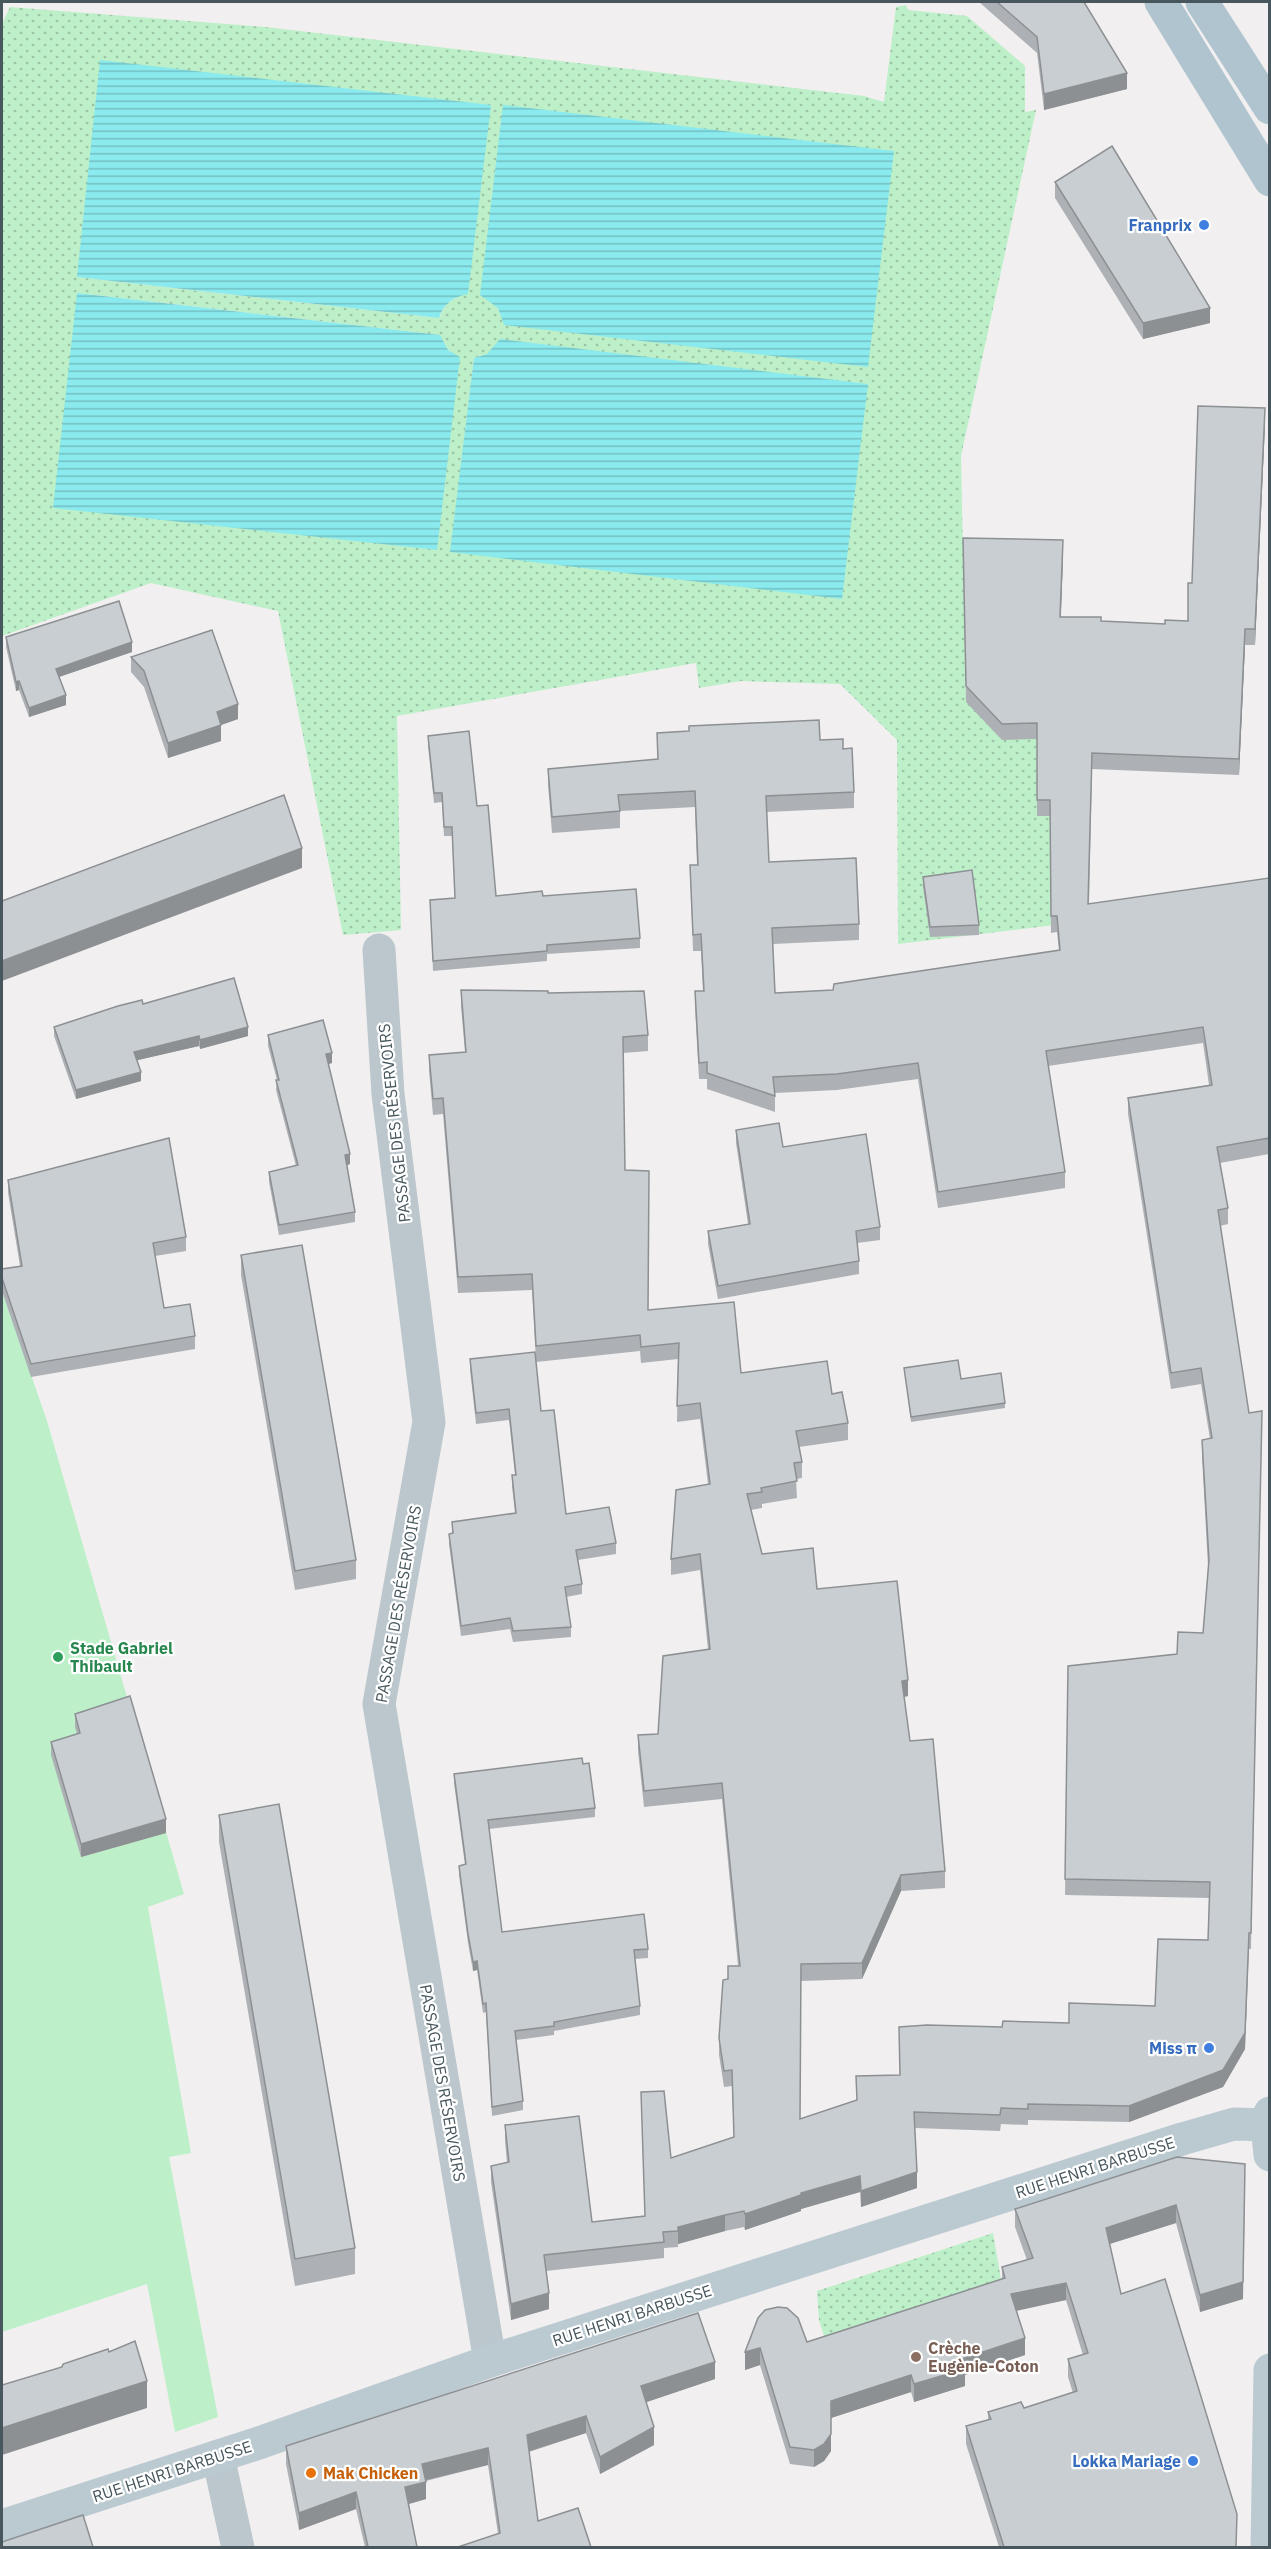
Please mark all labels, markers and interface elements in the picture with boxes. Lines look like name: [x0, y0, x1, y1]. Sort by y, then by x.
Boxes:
place label: Franprix: [1129, 215, 1192, 235]
marker: Franprix: [1197, 218, 1211, 232]
street label: PASSAGE DES RÉSERVOIRS: [373, 1023, 414, 1224]
street label: PASSAGE DES RÉSERVOIRS: [370, 1504, 425, 1704]
place label: Stade Gabriel Thibault: [70, 1638, 173, 1676]
marker: Stade Gabriel Thibault: [51, 1650, 65, 1664]
street label: PASSAGE DES RÉSERVOIRS: [416, 1983, 471, 2183]
place label: Miss π: [1149, 2038, 1197, 2058]
marker: Miss π: [1202, 2041, 1216, 2055]
street label: RUE HENRI BARBUSSE: [1013, 2132, 1177, 2202]
street label: RUE HENRI BARBUSSE: [550, 2280, 714, 2350]
place label: Crèche Eugènie-Coton: [928, 2338, 1039, 2376]
marker: Crèche Eugènie-Coton: [909, 2350, 923, 2364]
street label: RUE HENRI BARBUSSE: [90, 2436, 254, 2506]
place label: Lokka Mariage: [1072, 2451, 1181, 2471]
marker: Lokka Mariage: [1186, 2454, 1200, 2468]
place label: Mak Chicken: [323, 2463, 418, 2483]
marker: Mak Chicken: [304, 2466, 318, 2480]

